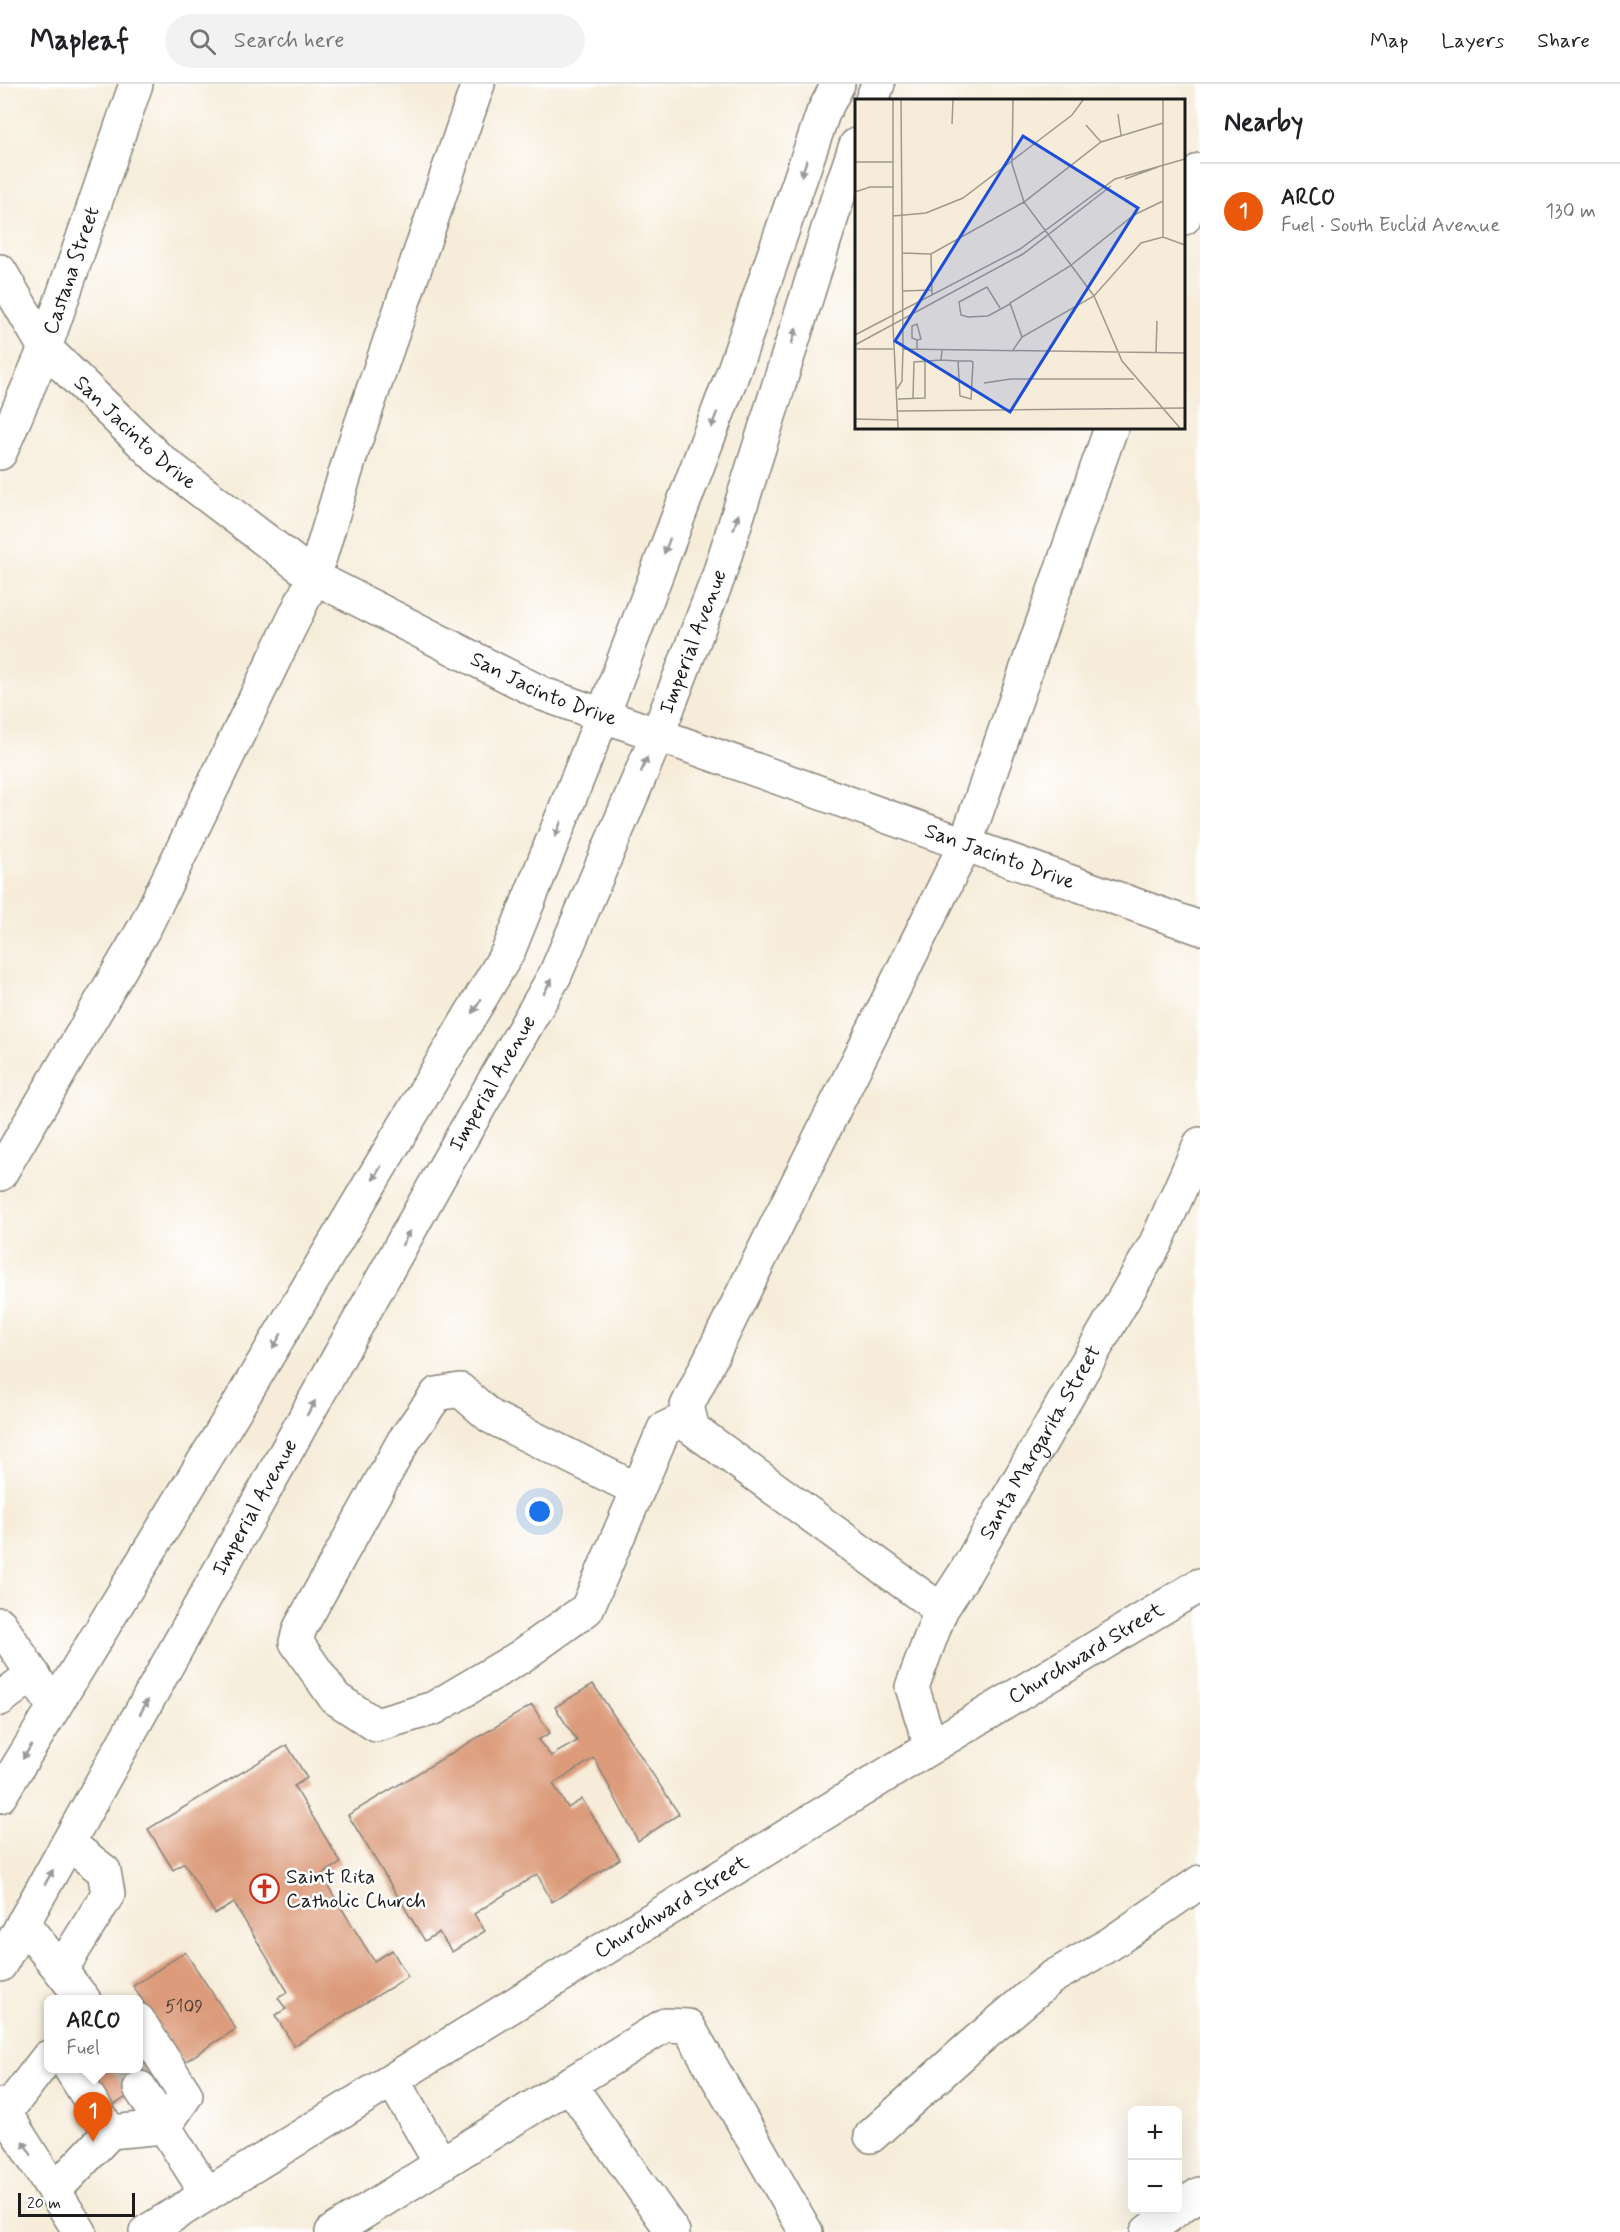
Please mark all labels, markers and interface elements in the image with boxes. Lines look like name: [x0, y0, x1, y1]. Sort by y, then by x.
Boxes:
search box: [165, 14, 585, 68]
text: Mapleaf: [30, 23, 129, 60]
icon: search: [186, 25, 219, 58]
text: Search here: [234, 27, 344, 55]
text: Map: [1370, 27, 1408, 55]
text: Layers: [1441, 27, 1504, 55]
text: Share: [1537, 27, 1590, 55]
inset map: [855, 99, 1185, 429]
text: Nearby: [1224, 106, 1303, 140]
one-way arrow: [799, 159, 809, 177]
text: ARCO: [1281, 184, 1335, 212]
text: 1: [1239, 198, 1248, 225]
text: 130 m: [1545, 198, 1596, 225]
street label: Castana Street: [37, 203, 107, 338]
text: Fuel · South Euclid Avenue: [1281, 212, 1500, 239]
one-way arrow: [790, 327, 799, 345]
street label: San Jacinto Drive: [68, 369, 202, 496]
one-way arrow: [709, 412, 719, 430]
one-way arrow: [732, 513, 741, 531]
one-way arrow: [662, 537, 672, 555]
street label: Imperial Avenue: [653, 566, 734, 718]
street label: San Jacinto Drive: [465, 645, 621, 733]
one-way arrow: [640, 756, 650, 774]
street label: San Jacinto Drive: [921, 817, 1079, 896]
one-way arrow: [553, 820, 562, 838]
one-way arrow: [543, 978, 554, 994]
one-way arrow: [471, 998, 482, 1014]
street label: Imperial Avenue: [443, 1010, 543, 1156]
one-way arrow: [372, 1165, 383, 1181]
one-way arrow: [401, 1229, 411, 1246]
one-way arrow: [272, 1333, 282, 1350]
street label: Santa Margarita Street: [973, 1340, 1108, 1545]
one-way arrow: [305, 1400, 315, 1417]
street label: Imperial Avenue: [206, 1434, 304, 1581]
your location: [525, 1497, 554, 1526]
street label: Churchward Street: [1003, 1596, 1170, 1711]
one-way arrow: [139, 1698, 149, 1715]
one-way arrow: [22, 1744, 32, 1761]
street label: Churchward Street: [589, 1848, 755, 1966]
place label: Saint Rita Catholic Church: [286, 1863, 426, 1915]
one-way arrow: [44, 1868, 54, 1885]
church icon: Saint Rita Catholic Church: [249, 1873, 281, 1905]
popup: [44, 1995, 143, 2073]
house number: 5109: [165, 1995, 203, 2019]
text: ARCO: [66, 2007, 121, 2035]
text: Fuel: [66, 2035, 100, 2062]
pin: 1: [74, 2092, 112, 2142]
map controls: [1128, 2106, 1182, 2214]
button: +: [1128, 2106, 1182, 2160]
one-way arrow: [22, 2140, 33, 2157]
button: −: [1128, 2160, 1182, 2214]
scale bar: [18, 2190, 135, 2218]
text: 20 m: [27, 2193, 61, 2214]

